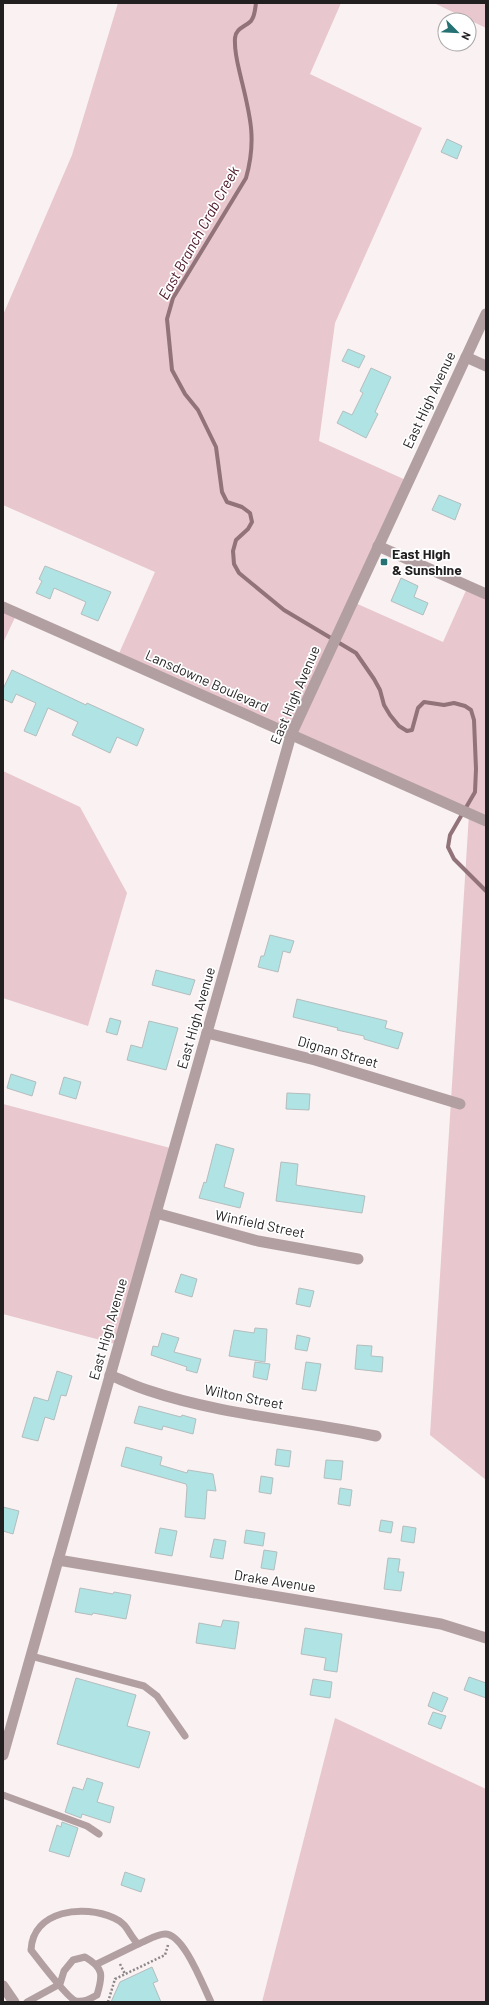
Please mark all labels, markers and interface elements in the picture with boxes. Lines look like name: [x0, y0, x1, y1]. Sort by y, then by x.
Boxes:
north arrow: [437, 12, 477, 52]
text: N: [459, 30, 474, 42]
water label: East Branch Crab Creek: [154, 162, 243, 302]
street label: East High Avenue: [399, 348, 459, 451]
place label: East High & Sunshine: [392, 545, 462, 578]
marker: East High & Sunshine: [379, 557, 389, 567]
street label: East High Avenue: [266, 643, 323, 747]
street label: Lansdowne Boulevard: [143, 646, 271, 715]
street label: East High Avenue: [173, 965, 218, 1071]
street label: Dignan Street: [296, 1032, 380, 1071]
street label: Winfield Street: [214, 1206, 307, 1241]
street label: East High Avenue: [85, 1276, 130, 1382]
street label: Wilton Street: [203, 1381, 285, 1413]
street label: Drake Avenue: [233, 1566, 317, 1595]

